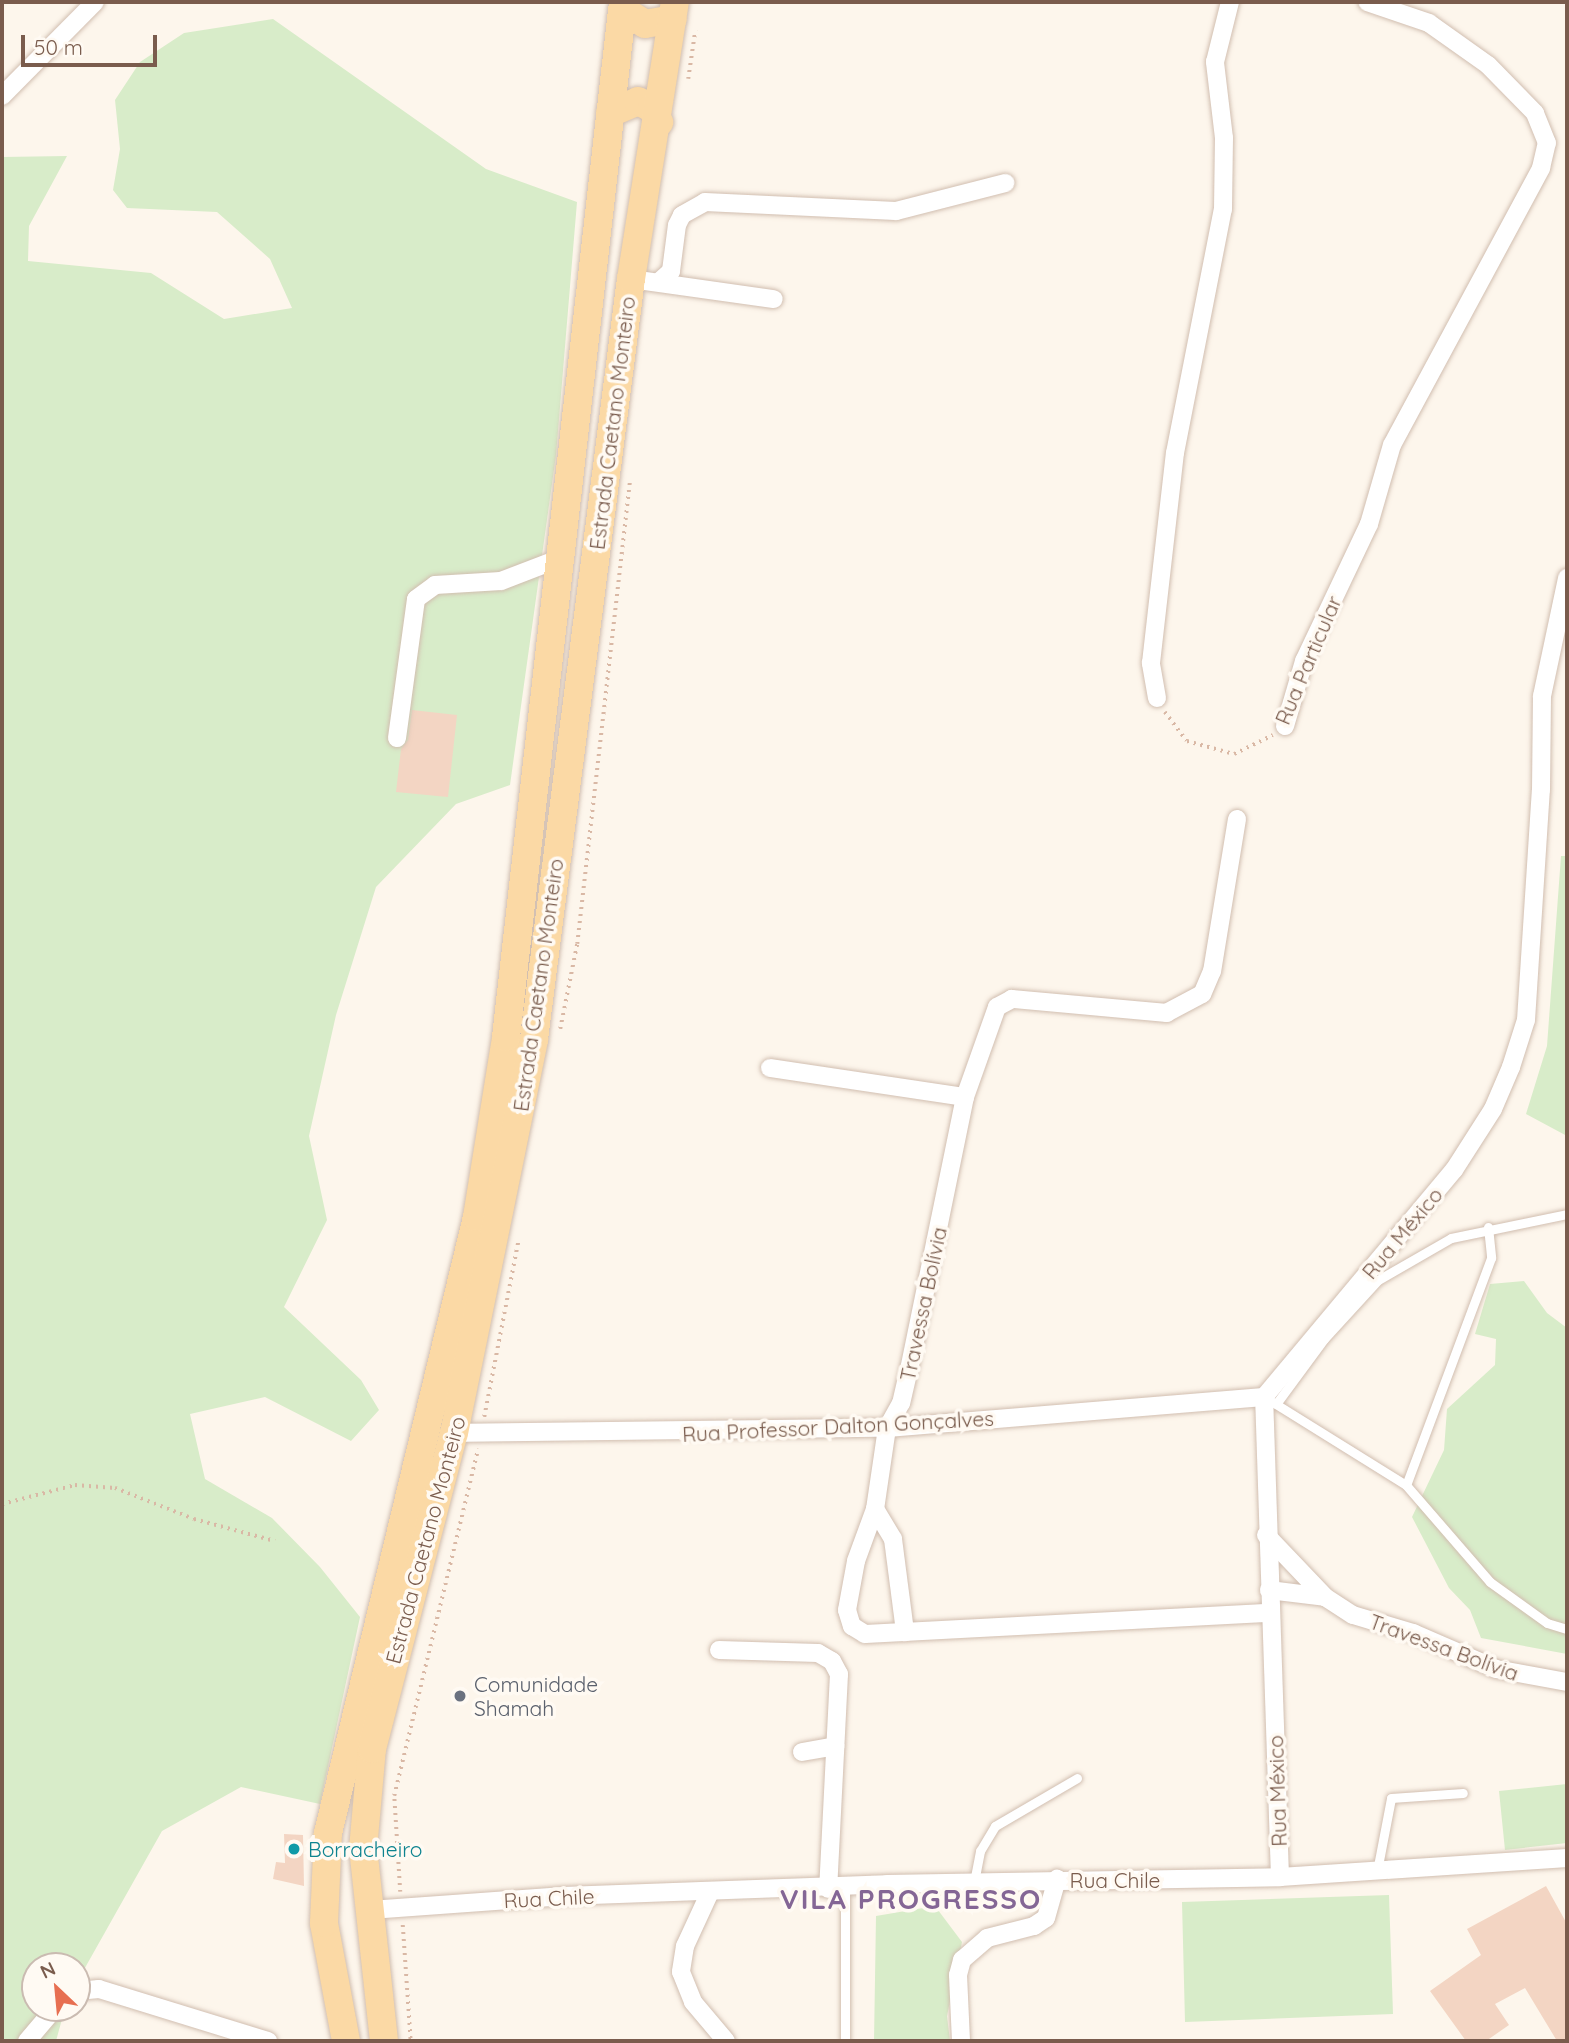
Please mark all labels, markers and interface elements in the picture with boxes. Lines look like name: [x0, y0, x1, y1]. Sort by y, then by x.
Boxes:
scale bar: [24, 21, 161, 65]
text: 50 m: [34, 34, 83, 60]
street label: Estrada Caetano Monteiro: [584, 295, 640, 551]
street label: Rua Particular: [1270, 592, 1346, 728]
street label: Estrada Caetano Monteiro: [508, 857, 568, 1113]
street label: Rua México: [1356, 1182, 1448, 1284]
street label: Travessa Bolívia: [894, 1225, 952, 1383]
street label: Rua Professor Dalton Gonçalves: [681, 1405, 995, 1447]
street label: Estrada Caetano Monteiro: [380, 1413, 470, 1667]
street label: Travessa Bolívia: [1366, 1608, 1522, 1686]
place label: Comunidade Shamah: [474, 1671, 598, 1721]
marker: Comunidade Shamah: [452, 1688, 468, 1704]
street label: Rua México: [1262, 1735, 1292, 1847]
place label: Borracheiro: [308, 1836, 422, 1862]
marker: Borracheiro: [286, 1841, 302, 1857]
street label: Rua Chile: [1070, 1867, 1160, 1893]
district label: VILA PROGRESSO: [781, 1882, 1041, 1916]
street label: Rua Chile: [503, 1883, 595, 1913]
north arrow: [21, 1952, 91, 2022]
text: N: [36, 1956, 59, 1984]

